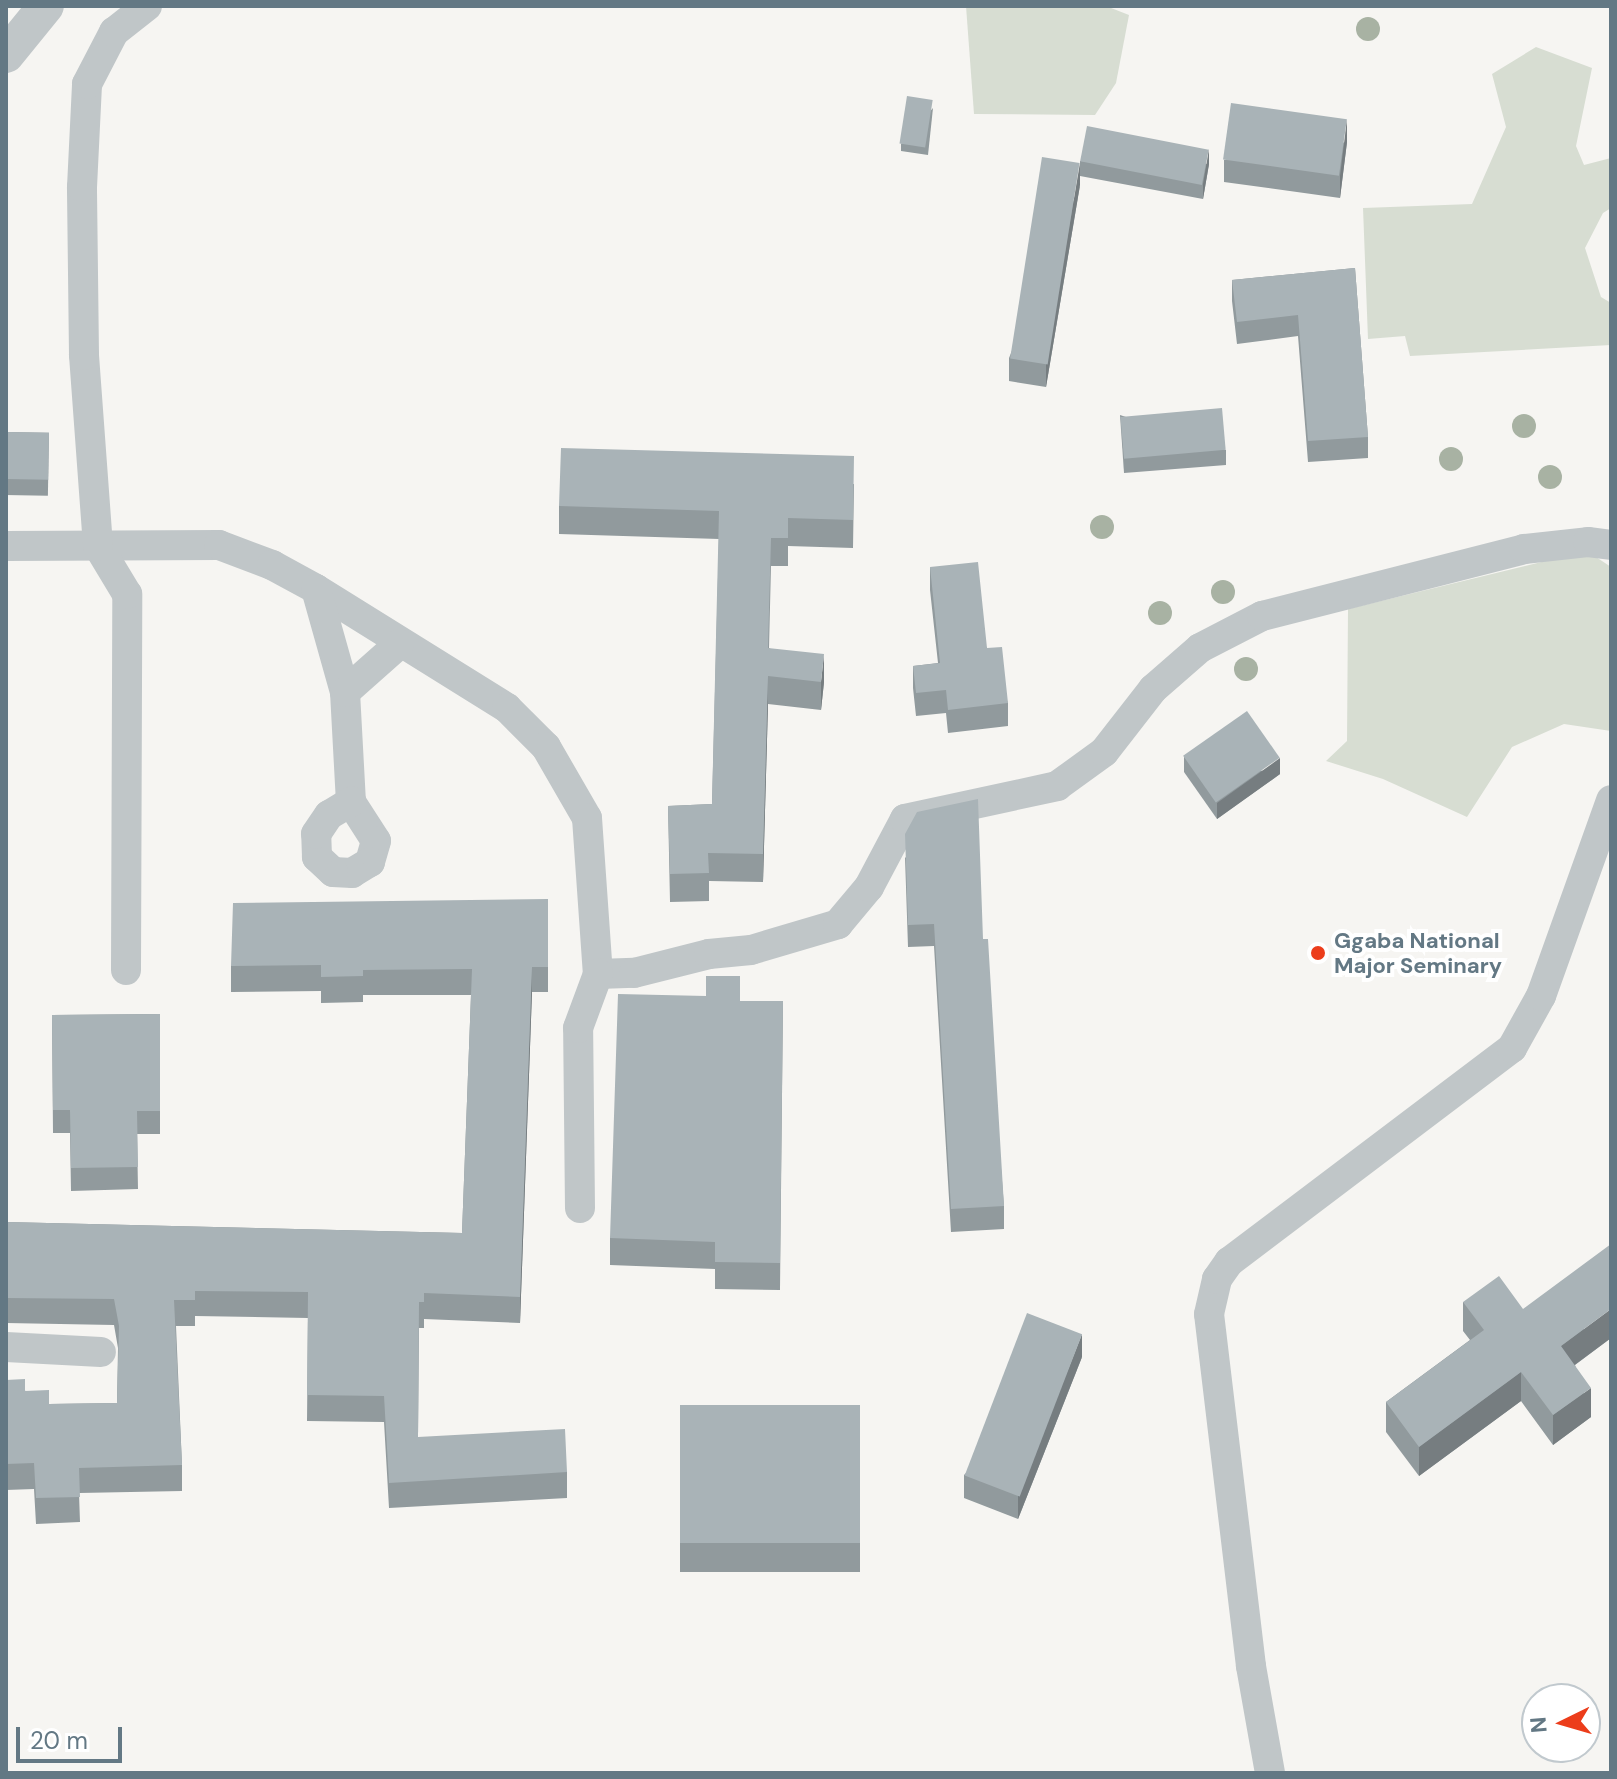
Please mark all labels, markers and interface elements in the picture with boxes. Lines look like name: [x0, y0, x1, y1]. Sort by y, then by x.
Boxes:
place label: Ggaba National Major Seminary: [1334, 927, 1502, 978]
marker: Ggaba National Major Seminary: [1309, 944, 1327, 962]
north arrow: [1521, 1683, 1601, 1763]
scale bar: [20, 1711, 126, 1761]
text: N: [1523, 1716, 1554, 1734]
text: 20 m: [30, 1725, 88, 1756]

